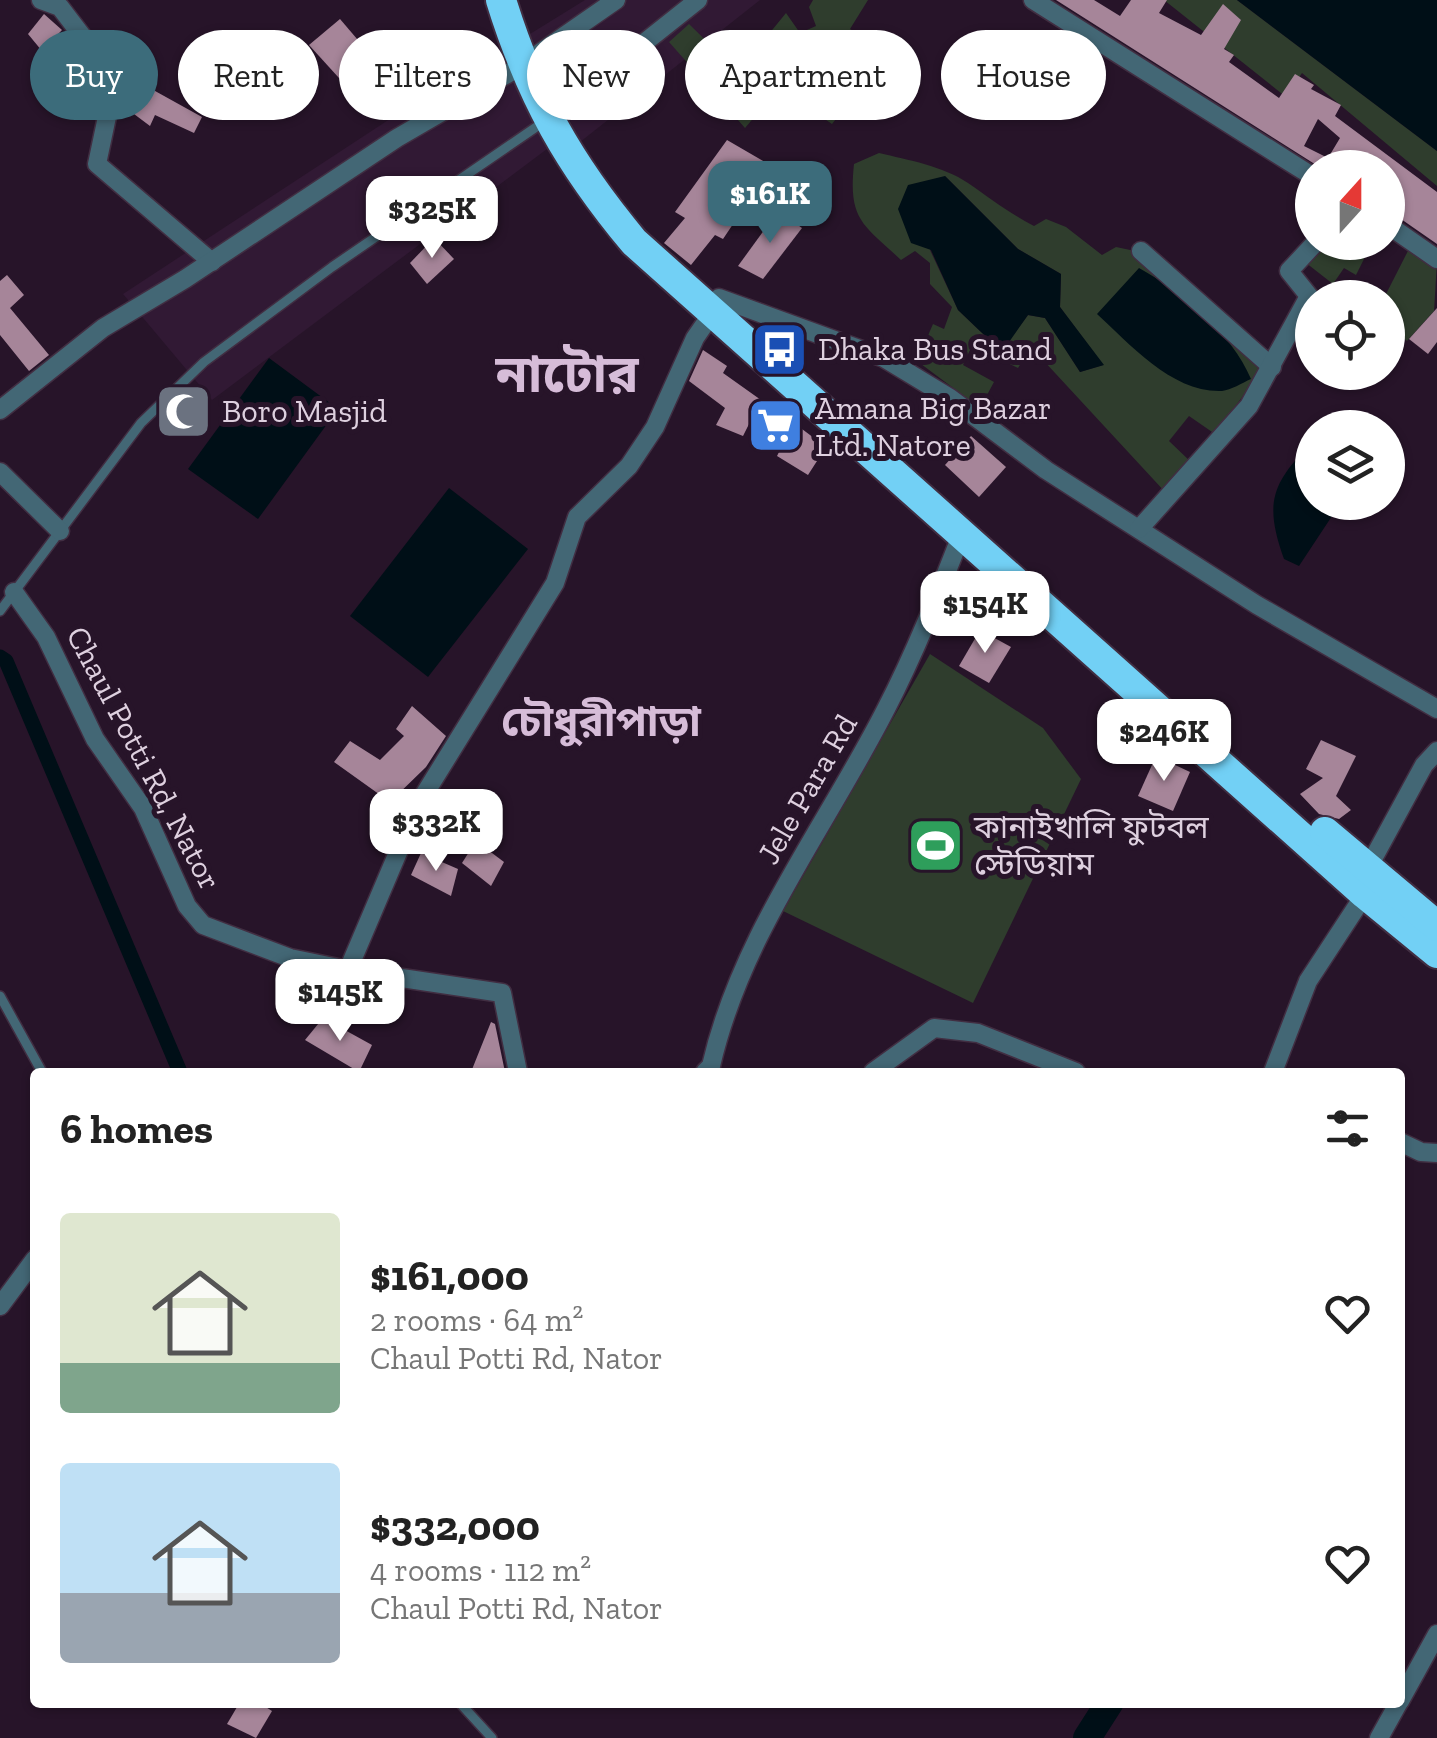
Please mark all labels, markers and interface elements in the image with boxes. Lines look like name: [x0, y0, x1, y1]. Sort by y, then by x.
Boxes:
chip: Buy: [30, 30, 158, 120]
chip: Rent: [178, 30, 319, 120]
chip: Filters: [339, 30, 507, 120]
chip: New: [527, 30, 665, 120]
chip: Apartment: [685, 30, 921, 120]
chip: House: [941, 30, 1106, 120]
north arrow: [1295, 150, 1405, 260]
map controls: [1295, 150, 1405, 520]
pin: $161K: [700, 161, 840, 246]
text: $161K: [730, 174, 810, 212]
pin: $325K: [362, 176, 502, 261]
text: $325K: [388, 189, 476, 227]
button: locate: [1295, 280, 1405, 390]
bus stop icon: Dhaka Bus Stand: [749, 319, 809, 379]
place label: Dhaka Bus Stand: [818, 330, 1052, 368]
district label: নাটোর: [495, 343, 639, 405]
mosque icon: Boro Masjid: [153, 381, 213, 441]
place label: Amana Big Bazar Ltd. Natore: [815, 389, 1051, 464]
place label: Boro Masjid: [222, 392, 387, 430]
supermarket icon: Amana Big Bazar Ltd. Natore: [746, 396, 806, 456]
button: layers: [1295, 410, 1405, 520]
pin: $154K: [915, 571, 1055, 656]
text: $154K: [942, 584, 1028, 622]
street label: Chaul Potti Rd, Nator: [59, 620, 229, 896]
district label: চৌধুরীপাড়া: [501, 696, 702, 747]
pin: $246K: [1094, 699, 1234, 784]
street label: Jele Para Rd: [749, 707, 865, 871]
text: $246K: [1119, 712, 1209, 750]
pin: $332K: [366, 789, 506, 874]
text: $332K: [392, 802, 480, 840]
place label: কানাইখালি ফুটবল স্টেডিয়াম: [973, 808, 1209, 883]
sports icon: কানাইখালি ফুটবল স্টেডিয়াম: [905, 815, 965, 875]
pin: $145K: [270, 959, 410, 1044]
text: $145K: [297, 972, 383, 1010]
icon: filters: [1320, 1101, 1375, 1156]
text: 6 homes: [60, 1103, 213, 1154]
text: $161,000: [370, 1250, 529, 1301]
icon: home: [140, 1253, 260, 1373]
icon: heart: [1320, 1286, 1375, 1341]
text: 2 rooms · 64 m²: [370, 1301, 583, 1339]
text: Chaul Potti Rd, Nator: [370, 1339, 663, 1377]
text: $332,000: [370, 1500, 540, 1551]
icon: home: [140, 1503, 260, 1623]
icon: heart: [1320, 1536, 1375, 1591]
text: 4 rooms · 112 m²: [370, 1551, 591, 1589]
text: Chaul Potti Rd, Nator: [370, 1589, 663, 1627]

